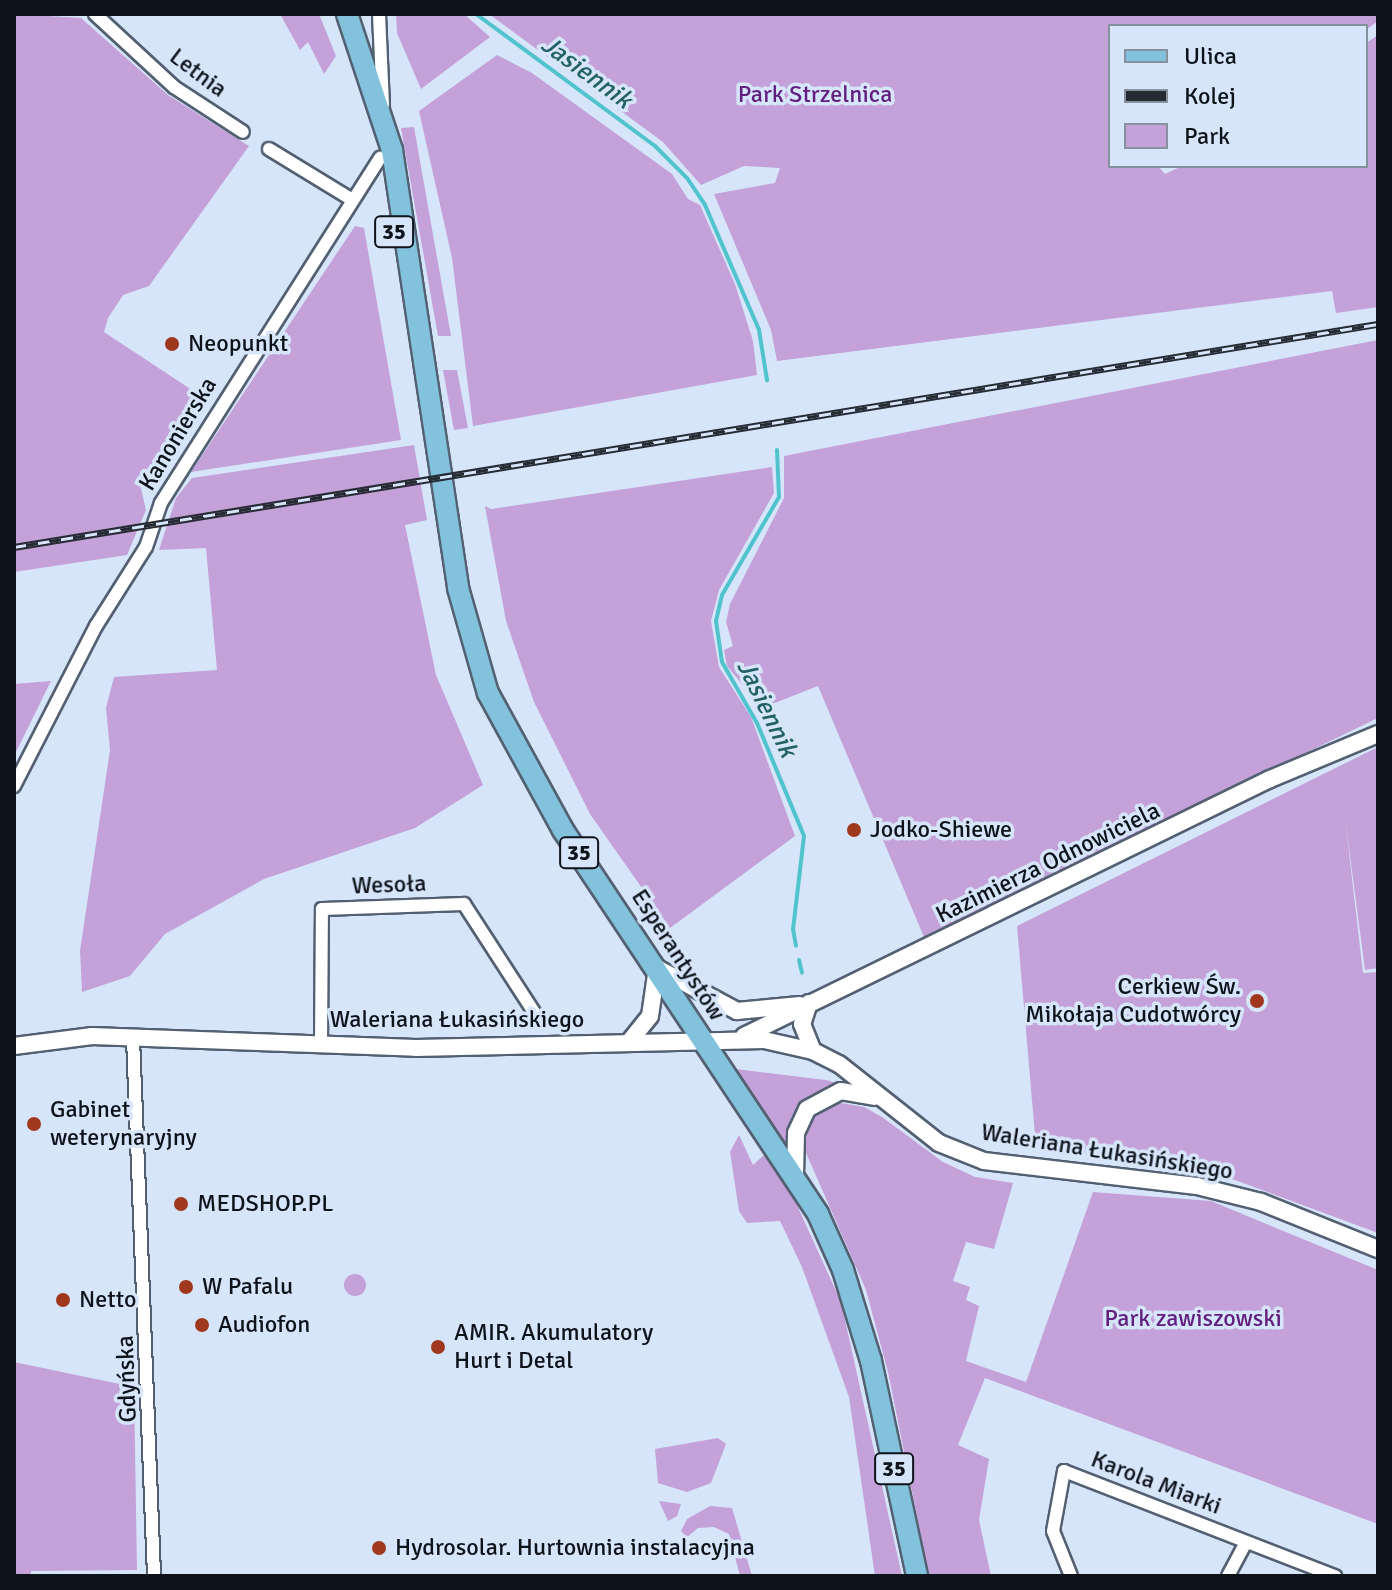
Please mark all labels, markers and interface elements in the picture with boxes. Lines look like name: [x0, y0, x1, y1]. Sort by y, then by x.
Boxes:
legend: [1108, 24, 1368, 168]
water label: Jasiennik: [535, 30, 637, 116]
text: Ulica: [1184, 41, 1237, 71]
street label: Letnia: [164, 42, 232, 104]
park label: Park Strzelnica: [738, 81, 892, 109]
text: Kolej: [1184, 81, 1236, 111]
text: Park: [1184, 121, 1230, 151]
road number: 35: [374, 214, 414, 250]
place label: Neopunkt: [188, 330, 288, 358]
marker: Neopunkt: [163, 335, 181, 353]
street label: Kanonierska: [133, 372, 223, 496]
water label: Jasiennik: [729, 655, 803, 763]
street label: Kazimierza Odnowiciela: [931, 796, 1165, 930]
place label: Jodko-Shiewe: [870, 816, 1012, 844]
marker: Jodko-Shiewe: [845, 821, 863, 839]
road number: 35: [559, 835, 599, 871]
street label: Wesoła: [351, 869, 427, 901]
street label: Esperantystów: [625, 884, 731, 1026]
place label: Cerkiew Św. Mikołaja Cudotwórcy: [1025, 973, 1241, 1029]
marker: Cerkiew Św. Mikołaja Cudotwórcy: [1248, 992, 1266, 1010]
street label: Waleriana Łukasińskiego: [330, 1006, 584, 1034]
place label: Gabinet weterynaryjny: [50, 1096, 197, 1152]
marker: Gabinet weterynaryjny: [25, 1115, 43, 1133]
street label: Waleriana Łukasińskiego: [979, 1118, 1235, 1186]
place label: MEDSHOP.PL: [197, 1190, 333, 1218]
marker: MEDSHOP.PL: [172, 1195, 190, 1213]
place label: W Pafalu: [202, 1273, 293, 1301]
marker: W Pafalu: [177, 1278, 195, 1296]
place label: Netto: [79, 1286, 136, 1314]
marker: Netto: [54, 1291, 72, 1309]
park label: Park zawiszowski: [1104, 1305, 1282, 1333]
place label: Audiofon: [218, 1311, 310, 1339]
marker: Audiofon: [193, 1316, 211, 1334]
place label: AMIR. Akumulatory Hurt i Detal: [454, 1319, 653, 1375]
street label: Gdyńska: [111, 1335, 143, 1423]
marker: AMIR. Akumulatory Hurt i Detal: [429, 1338, 447, 1356]
street label: Karola Miarki: [1087, 1445, 1225, 1521]
road number: 35: [874, 1451, 914, 1487]
place label: Hydrosolar. Hurtownia instalacyjna: [395, 1534, 755, 1562]
marker: Hydrosolar. Hurtownia instalacyjna: [370, 1539, 388, 1557]

